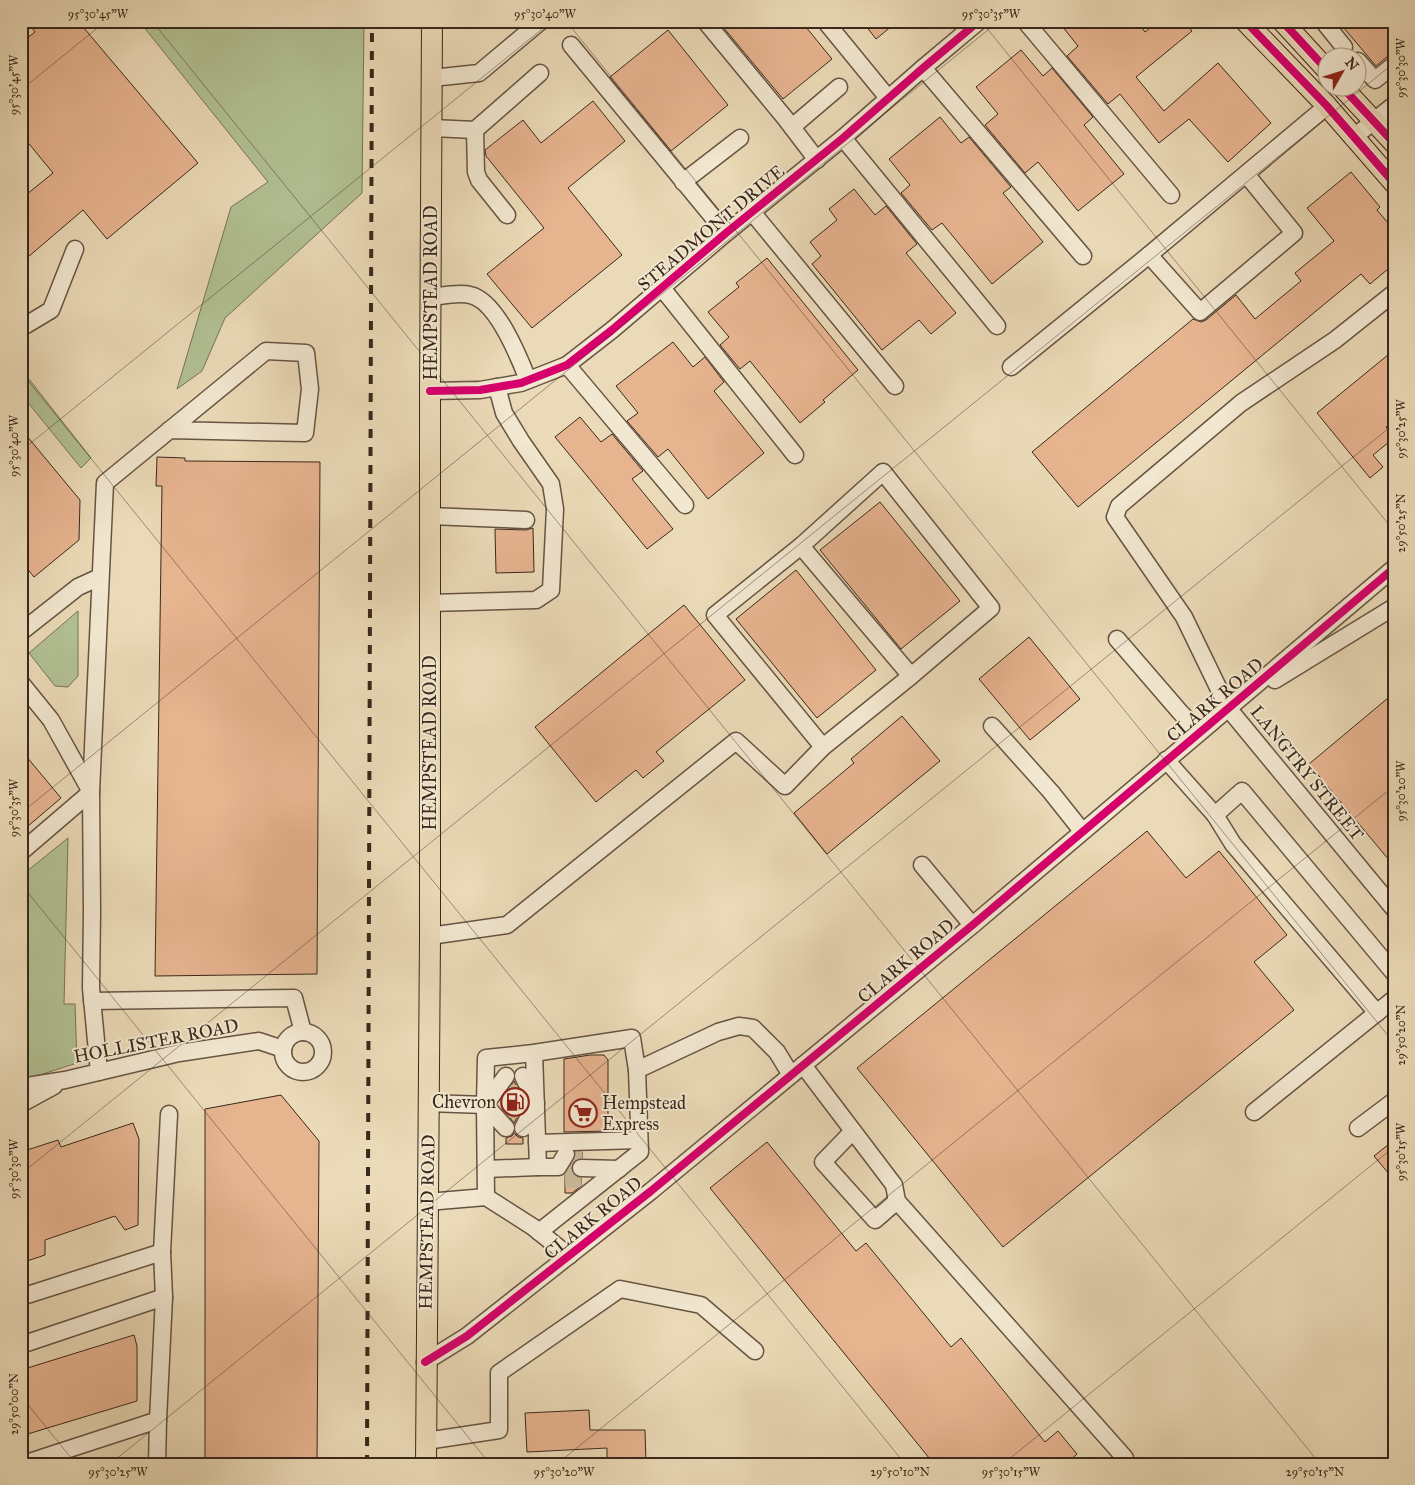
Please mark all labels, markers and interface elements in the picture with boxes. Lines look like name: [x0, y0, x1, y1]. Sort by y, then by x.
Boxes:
text: 95°30'45"W: [68, 7, 129, 21]
text: 95°30'40"W: [514, 7, 576, 21]
text: 95°30'35"W: [962, 7, 1021, 21]
text: 95°30'30"W: [1394, 37, 1408, 98]
north arrow: [1318, 48, 1368, 98]
text: 95°30'45"W: [7, 54, 21, 115]
text: N: [1341, 54, 1362, 74]
street label: STEADMONT DRIVE: [633, 160, 789, 296]
street label: HEMPSTEAD ROAD: [420, 205, 442, 381]
text: 95°30'25"W: [1394, 399, 1408, 459]
text: 95°30'40"W: [7, 415, 21, 477]
text: 29°50'25"N: [1394, 493, 1408, 553]
street label: CLARK ROAD: [1162, 653, 1268, 747]
street label: HEMPSTEAD ROAD: [419, 655, 441, 831]
street label: LANGTRY STREET: [1246, 701, 1368, 845]
text: 95°30'20"W: [1394, 760, 1408, 822]
text: 95°30'35"W: [7, 778, 21, 837]
street label: CLARK ROAD: [853, 914, 959, 1008]
text: 29°50'20"N: [1394, 1005, 1408, 1065]
street label: HOLLISTER ROAD: [72, 1014, 240, 1068]
fuel station icon: Chevron: [500, 1087, 530, 1117]
place label: Chevron: [432, 1091, 496, 1113]
place label: Hempstead Express: [602, 1092, 686, 1135]
supermarket icon: Hempstead Express: [568, 1098, 598, 1128]
text: 95°30'15"W: [1394, 1122, 1408, 1181]
street label: HEMPSTEAD ROAD: [414, 1134, 440, 1310]
text: 95°30'30"W: [7, 1138, 21, 1199]
street label: CLARK ROAD: [540, 1172, 646, 1264]
text: 29°50'00"N: [7, 1373, 21, 1435]
text: 95°30'25"W: [88, 1465, 148, 1479]
text: 95°30'20"W: [533, 1465, 595, 1479]
text: 29°50'10"N: [870, 1465, 930, 1479]
text: 95°30'15"W: [982, 1465, 1041, 1479]
text: 29°50'15"N: [1286, 1465, 1344, 1479]

